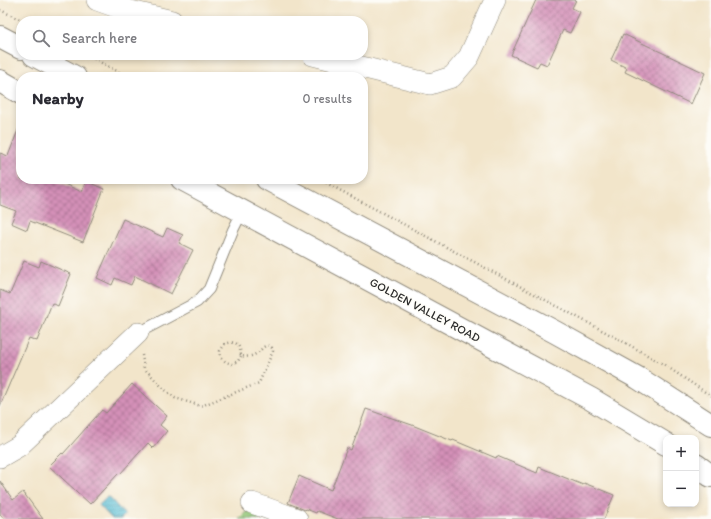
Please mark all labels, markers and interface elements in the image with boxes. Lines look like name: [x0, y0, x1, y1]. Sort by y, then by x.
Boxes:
search box: [16, 16, 368, 60]
icon: search: [30, 27, 52, 49]
text: Search here: [62, 29, 137, 47]
text: Nearby: [32, 88, 84, 108]
text: 0 results: [302, 91, 352, 106]
street label: GOLDEN VALLEY ROAD: [367, 275, 483, 345]
map controls: [663, 435, 699, 507]
button: +: [663, 435, 699, 471]
button: −: [663, 471, 699, 507]

